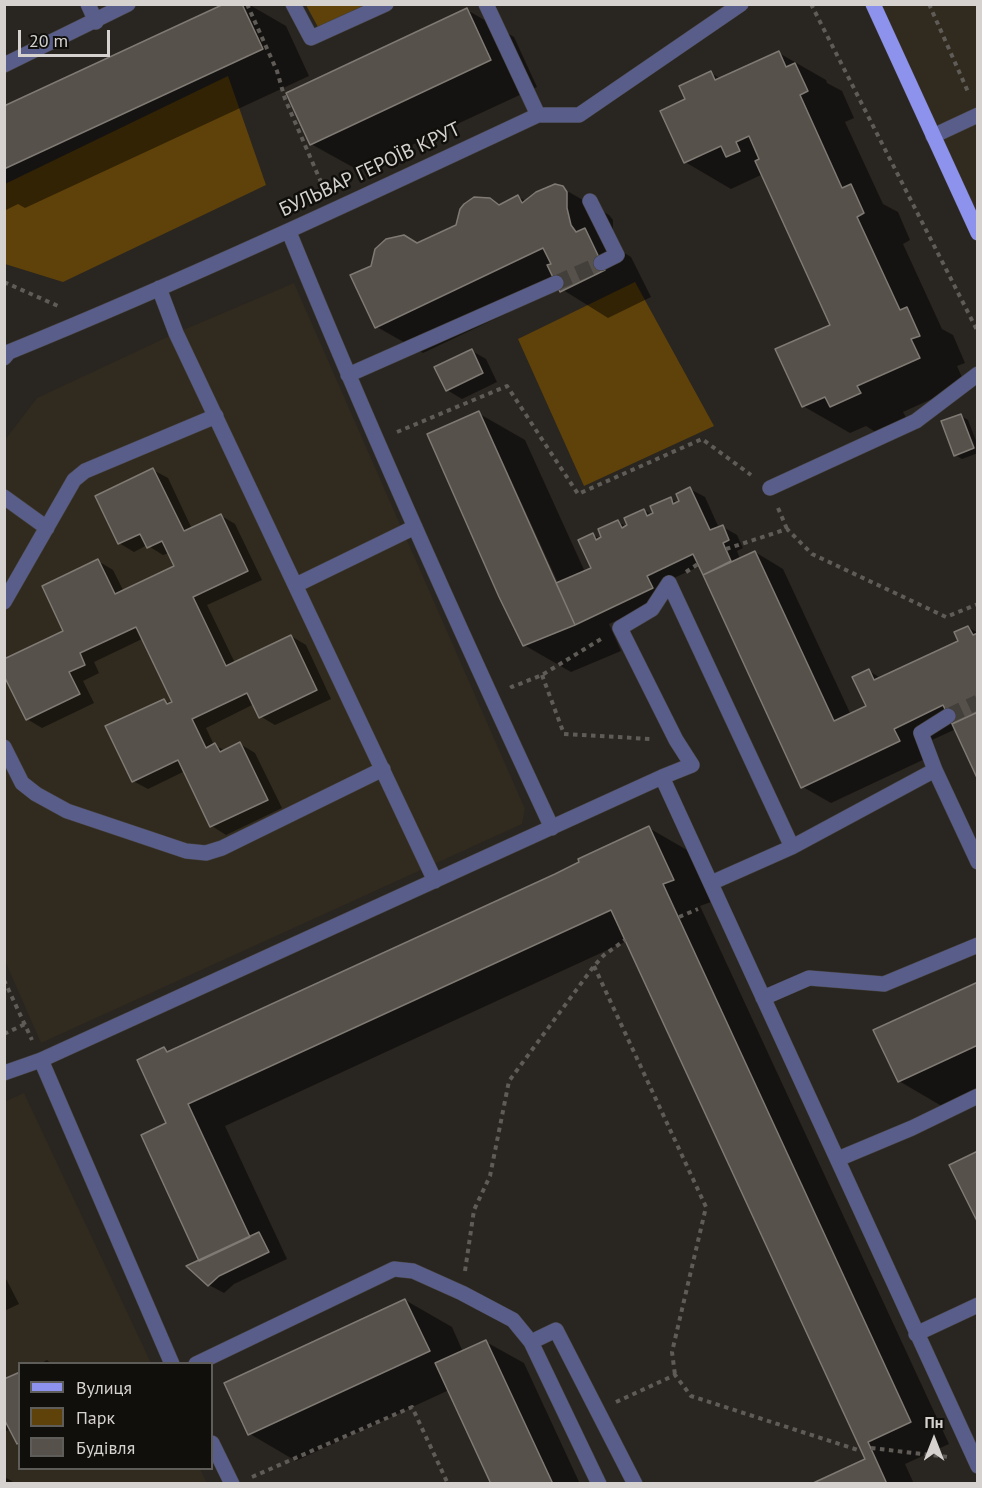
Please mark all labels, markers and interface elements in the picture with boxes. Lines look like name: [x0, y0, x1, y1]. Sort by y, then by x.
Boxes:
scale bar: [21, 18, 112, 56]
text: 20 m: [29, 29, 68, 52]
street label: БУЛЬВАР ГЕРОЇВ КРУТ: [276, 117, 464, 223]
legend: [18, 1362, 213, 1470]
text: Вулиця: [76, 1376, 132, 1399]
text: Парк: [76, 1406, 115, 1429]
north arrow: [904, 1410, 964, 1470]
text: Пн: [925, 1412, 943, 1432]
text: Будівля: [76, 1436, 135, 1459]

